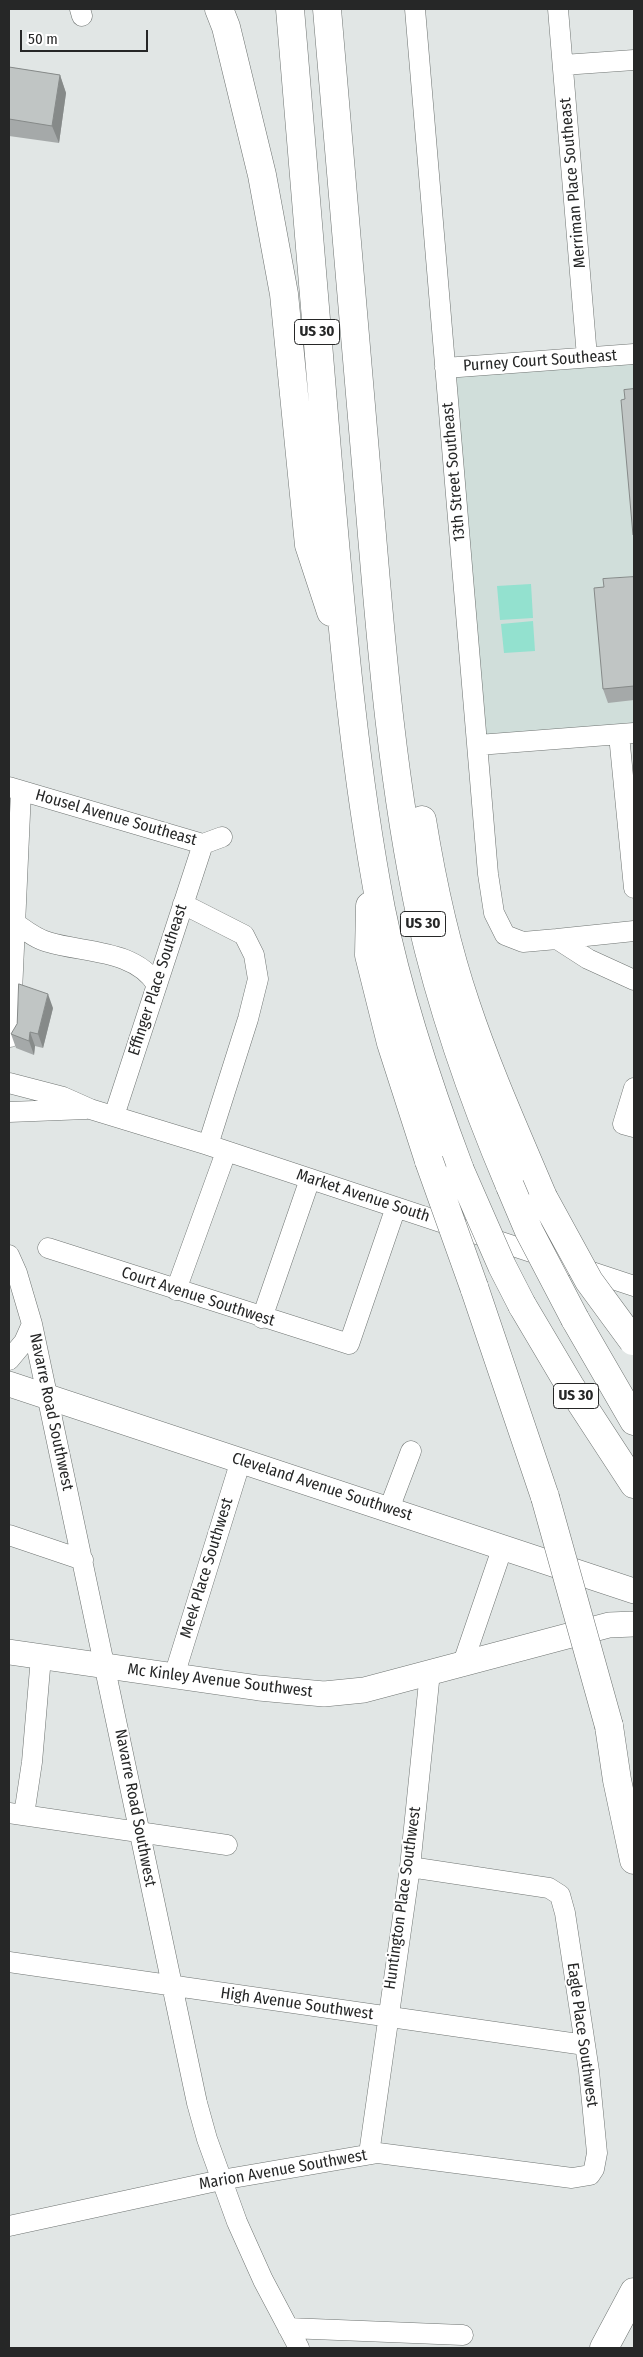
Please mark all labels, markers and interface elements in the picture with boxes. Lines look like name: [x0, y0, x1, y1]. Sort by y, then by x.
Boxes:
scale bar: [22, 20, 150, 52]
text: 50 m: [28, 30, 58, 48]
street label: Merriman Place Southeast: [556, 97, 590, 269]
road number: US 30: [294, 320, 340, 344]
street label: Purney Court Southeast: [462, 346, 618, 376]
street label: 13th Street Southeast: [438, 401, 470, 543]
street label: Housel Avenue Southeast: [33, 786, 199, 850]
street label: Effinger Place Southeast: [124, 902, 192, 1058]
road number: US 30: [400, 912, 446, 936]
street label: Market Avenue South: [294, 1165, 432, 1227]
street label: Court Avenue Southwest: [119, 1263, 277, 1331]
street label: Navarre Road Southwest: [25, 1332, 77, 1492]
road number: US 30: [554, 1384, 598, 1408]
street label: Cleveland Avenue Southwest: [229, 1449, 415, 1525]
street label: Meek Place Southwest: [177, 1496, 237, 1640]
street label: Mc Kinley Avenue Southwest: [126, 1660, 314, 1702]
street label: Navarre Road Southwest: [110, 1728, 160, 1888]
street label: Huntington Place Southwest: [381, 1805, 425, 1991]
street label: Eagle Place Southwest: [562, 1962, 602, 2108]
street label: High Avenue Southwest: [219, 1984, 375, 2024]
street label: Marion Avenue Southwest: [198, 2146, 368, 2194]

